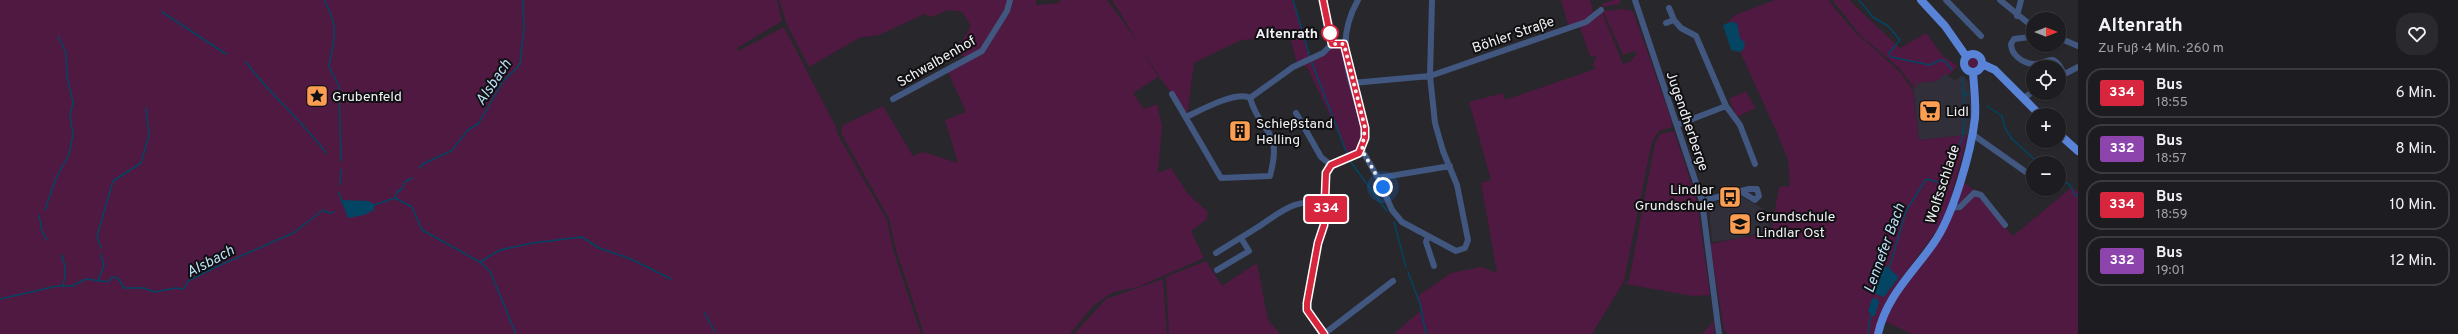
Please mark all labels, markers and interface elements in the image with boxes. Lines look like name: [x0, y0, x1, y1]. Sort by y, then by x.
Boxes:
north arrow: [2026, 12, 2066, 52]
map controls: [2026, 12, 2066, 196]
street label: Böhler Straße: [1470, 13, 1557, 57]
button: heart: [2396, 13, 2438, 55]
text: Altenrath: [2098, 14, 2183, 38]
marker: Altenrath: [1321, 24, 1339, 42]
place label: Altenrath: [1255, 26, 1318, 43]
street label: Schwalbenhof: [894, 33, 979, 92]
text: Zu Fuß · 4 Min. · 260 m: [2098, 41, 2224, 57]
water label: Alsbach: [472, 56, 517, 110]
button: locate: [2026, 60, 2066, 100]
street label: Jugendherberge: [1662, 69, 1712, 174]
text: Bus: [2156, 76, 2183, 95]
place icon: Grubenfeld: [304, 83, 330, 109]
text: 334: [2109, 84, 2135, 101]
text: 6 Min.: [2396, 84, 2436, 103]
place label: Grubenfeld: [332, 89, 402, 106]
text: 18:55: [2156, 95, 2188, 111]
supermarket icon: Lidl: [1917, 98, 1943, 124]
place label: Lidl: [1946, 104, 1969, 121]
button: +: [2026, 108, 2066, 148]
place label: Schießstand Helling: [1256, 116, 1333, 149]
building icon: Schießstand Helling: [1227, 118, 1253, 144]
text: Bus: [2156, 132, 2183, 151]
text: 332: [2109, 140, 2135, 157]
text: 8 Min.: [2396, 140, 2436, 159]
street label: Wolfsschlade: [1923, 143, 1964, 226]
text: 18:57: [2156, 151, 2186, 167]
button: −: [2026, 156, 2066, 196]
your location: [1373, 177, 1393, 197]
place label: Lindlar Grundschule: [1635, 182, 1715, 215]
bus stop icon: Lindlar Grundschule: [1717, 184, 1743, 210]
text: Bus: [2156, 188, 2183, 207]
line badge: 334: [1303, 196, 1349, 222]
text: 334: [2109, 196, 2135, 213]
text: 10 Min.: [2389, 196, 2436, 215]
text: 334: [1313, 200, 1339, 217]
water label: Lennefer Bach: [1860, 201, 1910, 296]
text: 18:59: [2156, 207, 2187, 223]
place label: Grundschule Lindlar Ost: [1756, 209, 1835, 242]
school or university icon: Grundschule Lindlar Ost: [1727, 211, 1753, 237]
water label: Alsbach: [183, 242, 238, 283]
text: Bus: [2156, 244, 2183, 263]
text: 332: [2109, 252, 2135, 269]
text: 12 Min.: [2390, 252, 2436, 271]
text: 19:01: [2156, 263, 2185, 279]

